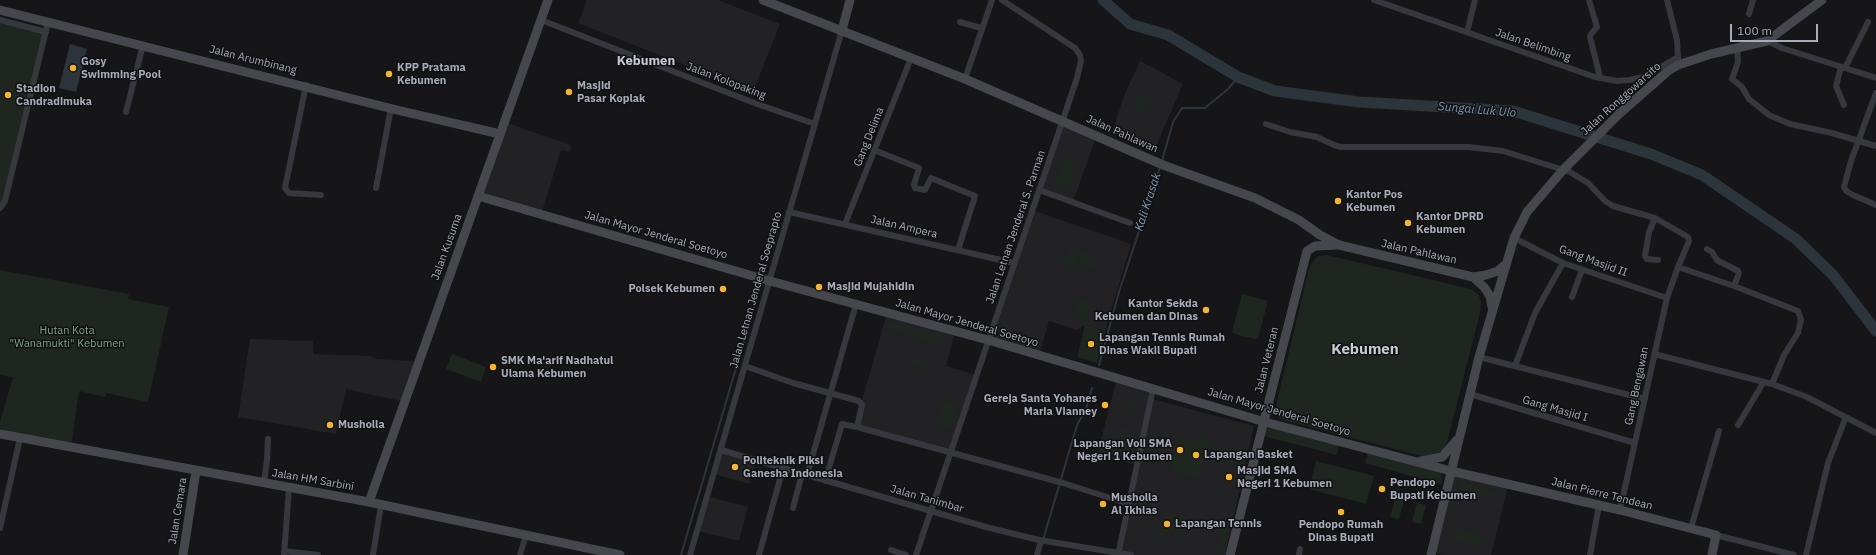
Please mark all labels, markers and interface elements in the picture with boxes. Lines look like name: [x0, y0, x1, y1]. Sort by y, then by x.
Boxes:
scale bar: [1732, 16, 1820, 42]
text: 100 m: [1737, 23, 1772, 38]
street label: Jalan Belimbing: [1494, 26, 1572, 64]
street label: Jalan Arumbinang: [208, 43, 298, 77]
district label: Kebumen: [617, 53, 675, 69]
place label: Gosy Swimming Pool: [81, 55, 161, 81]
street label: Jalan Kolopaking: [684, 60, 768, 102]
street label: Jalan Ronggowarsito: [1578, 60, 1664, 138]
place label: KPP Pratama Kebumen: [397, 61, 466, 87]
marker: Gosy Swimming Pool: [68, 63, 78, 73]
marker: KPP Pratama Kebumen: [384, 69, 394, 79]
place label: Masjid Pasar Koplak: [577, 79, 645, 105]
place label: Stadion Candradimuka: [16, 82, 92, 108]
marker: Masjid Pasar Koplak: [564, 87, 574, 97]
marker: Stadion Candradimuka: [3, 90, 13, 100]
water label: Sungai Luk Ulo: [1437, 99, 1517, 121]
street label: Gang Delima: [851, 105, 887, 169]
street label: Jalan Pahlawan: [1084, 112, 1160, 156]
street label: Jalan Letnan Jenderal S. Parman: [983, 149, 1049, 305]
water label: Kali Krasak: [1132, 171, 1164, 233]
place label: Kantor Pos Kebumen: [1346, 188, 1403, 214]
marker: Kantor Pos Kebumen: [1333, 196, 1343, 206]
street label: Jalan Mayor Jenderal Soetoyo: [583, 208, 729, 262]
street label: Jalan Letnan Jenderal Soeprapto: [727, 210, 785, 370]
place label: Kantor DPRD Kebumen: [1416, 210, 1484, 236]
street label: Jalan Kusuma: [429, 212, 465, 282]
street label: Jalan Ampera: [869, 213, 939, 241]
marker: Kantor DPRD Kebumen: [1403, 218, 1413, 228]
street label: Jalan Pahlawan: [1380, 237, 1458, 267]
street label: Gang Masjid II: [1557, 243, 1629, 279]
place label: Masjid Mujahidin: [827, 280, 914, 294]
place label: Polsek Kebumen: [628, 282, 715, 296]
marker: Masjid Mujahidin: [814, 282, 824, 292]
marker: Polsek Kebumen: [718, 284, 728, 294]
street label: Jalan Mayor Jenderal Soetoyo: [894, 296, 1040, 350]
place label: Kantor Sekda Kebumen dan Dinas: [1095, 297, 1198, 323]
marker: Kantor Sekda Kebumen dan Dinas: [1201, 305, 1211, 315]
park label: Hutan Kota "Wanamukti" Kebumen: [9, 324, 125, 350]
street label: Jalan Veteran: [1252, 326, 1282, 394]
place label: Lapangan Tennis Rumah Dinas Wakil Bupati: [1099, 331, 1225, 357]
marker: Lapangan Tennis Rumah Dinas Wakil Bupati: [1086, 339, 1096, 349]
district label: Kebumen: [1331, 341, 1399, 359]
street label: Gang Bengawan: [1622, 346, 1652, 426]
place label: SMK Ma'arif Nadhatul Ulama Kebumen: [501, 354, 613, 380]
marker: SMK Ma'arif Nadhatul Ulama Kebumen: [488, 362, 498, 372]
street label: Jalan Mayor Jenderal Soetoyo: [1206, 385, 1352, 439]
place label: Gereja Santa Yohanes Maria Vianney: [984, 392, 1097, 418]
street label: Gang Masjid I: [1521, 393, 1589, 425]
marker: Gereja Santa Yohanes Maria Vianney: [1100, 400, 1110, 410]
place label: Musholla: [338, 418, 385, 432]
marker: Musholla: [325, 420, 335, 430]
place label: Lapangan Voli SMA Negeri 1 Kebumen: [1073, 437, 1172, 463]
marker: Lapangan Voli SMA Negeri 1 Kebumen: [1175, 445, 1185, 455]
place label: Lapangan Basket: [1204, 448, 1293, 462]
marker: Lapangan Basket: [1191, 450, 1201, 460]
place label: Politeknik Piksi Ganesha Indonesia: [743, 454, 843, 480]
marker: Politeknik Piksi Ganesha Indonesia: [730, 462, 740, 472]
place label: Masjid SMA Negeri 1 Kebumen: [1237, 464, 1332, 490]
street label: Jalan HM Sarbini: [271, 466, 355, 494]
marker: Masjid SMA Negeri 1 Kebumen: [1224, 472, 1234, 482]
street label: Jalan Pierre Tendean: [1550, 475, 1654, 513]
place label: Pendopo Bupati Kebumen: [1390, 476, 1476, 502]
street label: Jalan Cemara: [166, 477, 190, 545]
street label: Jalan Tanimbar: [889, 482, 965, 516]
marker: Pendopo Bupati Kebumen: [1377, 484, 1387, 494]
place label: Musholla Al Ikhlas: [1111, 491, 1158, 517]
marker: Musholla Al Ikhlas: [1098, 499, 1108, 509]
marker: Pendopo Rumah Dinas Bupati: [1336, 507, 1346, 517]
place label: Lapangan Tennis: [1175, 517, 1262, 531]
place label: Pendopo Rumah Dinas Bupati: [1299, 518, 1383, 544]
marker: Lapangan Tennis: [1162, 519, 1172, 529]

